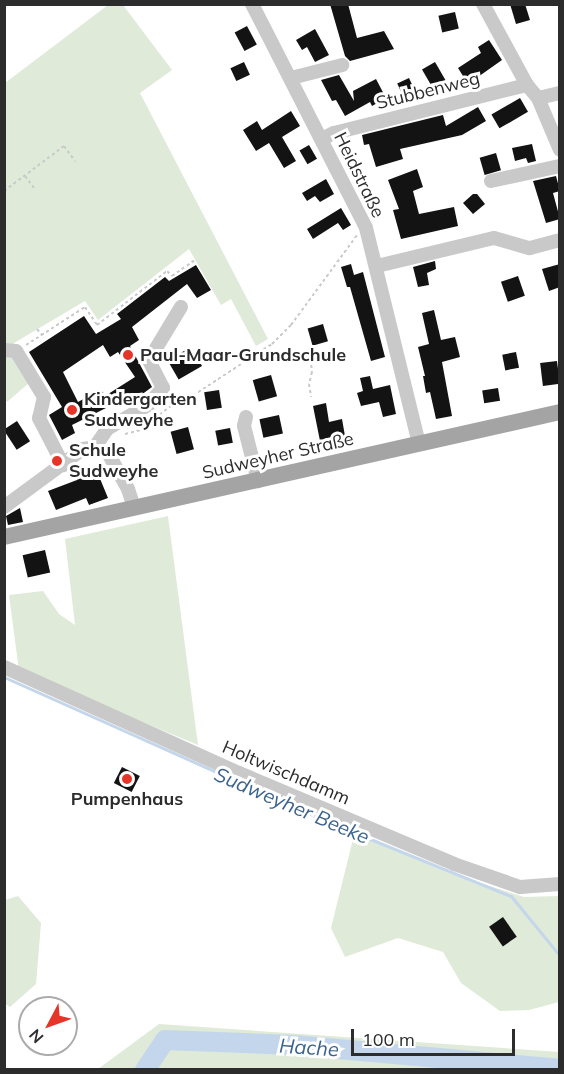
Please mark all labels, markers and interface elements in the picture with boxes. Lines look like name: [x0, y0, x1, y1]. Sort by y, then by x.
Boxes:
street label: Stubbenweg: [374, 68, 482, 114]
street label: Heidstraße: [329, 129, 389, 221]
place label: Paul-Maar-Grundschule: [140, 344, 346, 366]
marker: Paul-Maar-Grundschule: [121, 348, 135, 362]
place label: Kindergarten Sudweyhe: [84, 389, 197, 432]
marker: Kindergarten Sudweyhe: [65, 403, 79, 417]
street label: Sudweyher Straße: [200, 428, 356, 484]
place label: Schule Sudweyhe: [69, 440, 158, 482]
marker: Schule Sudweyhe: [50, 454, 64, 468]
street label: Holtwischdamm: [219, 736, 353, 810]
water label: Sudweyher Beeke: [211, 762, 373, 848]
marker: Pumpenhaus: [120, 772, 134, 786]
place label: Pumpenhaus: [71, 788, 183, 810]
north arrow: [18, 996, 78, 1056]
scale bar: [354, 1017, 518, 1055]
text: N: [24, 1025, 47, 1048]
text: 100 m: [362, 1028, 415, 1051]
water label: Hache: [278, 1033, 340, 1061]

